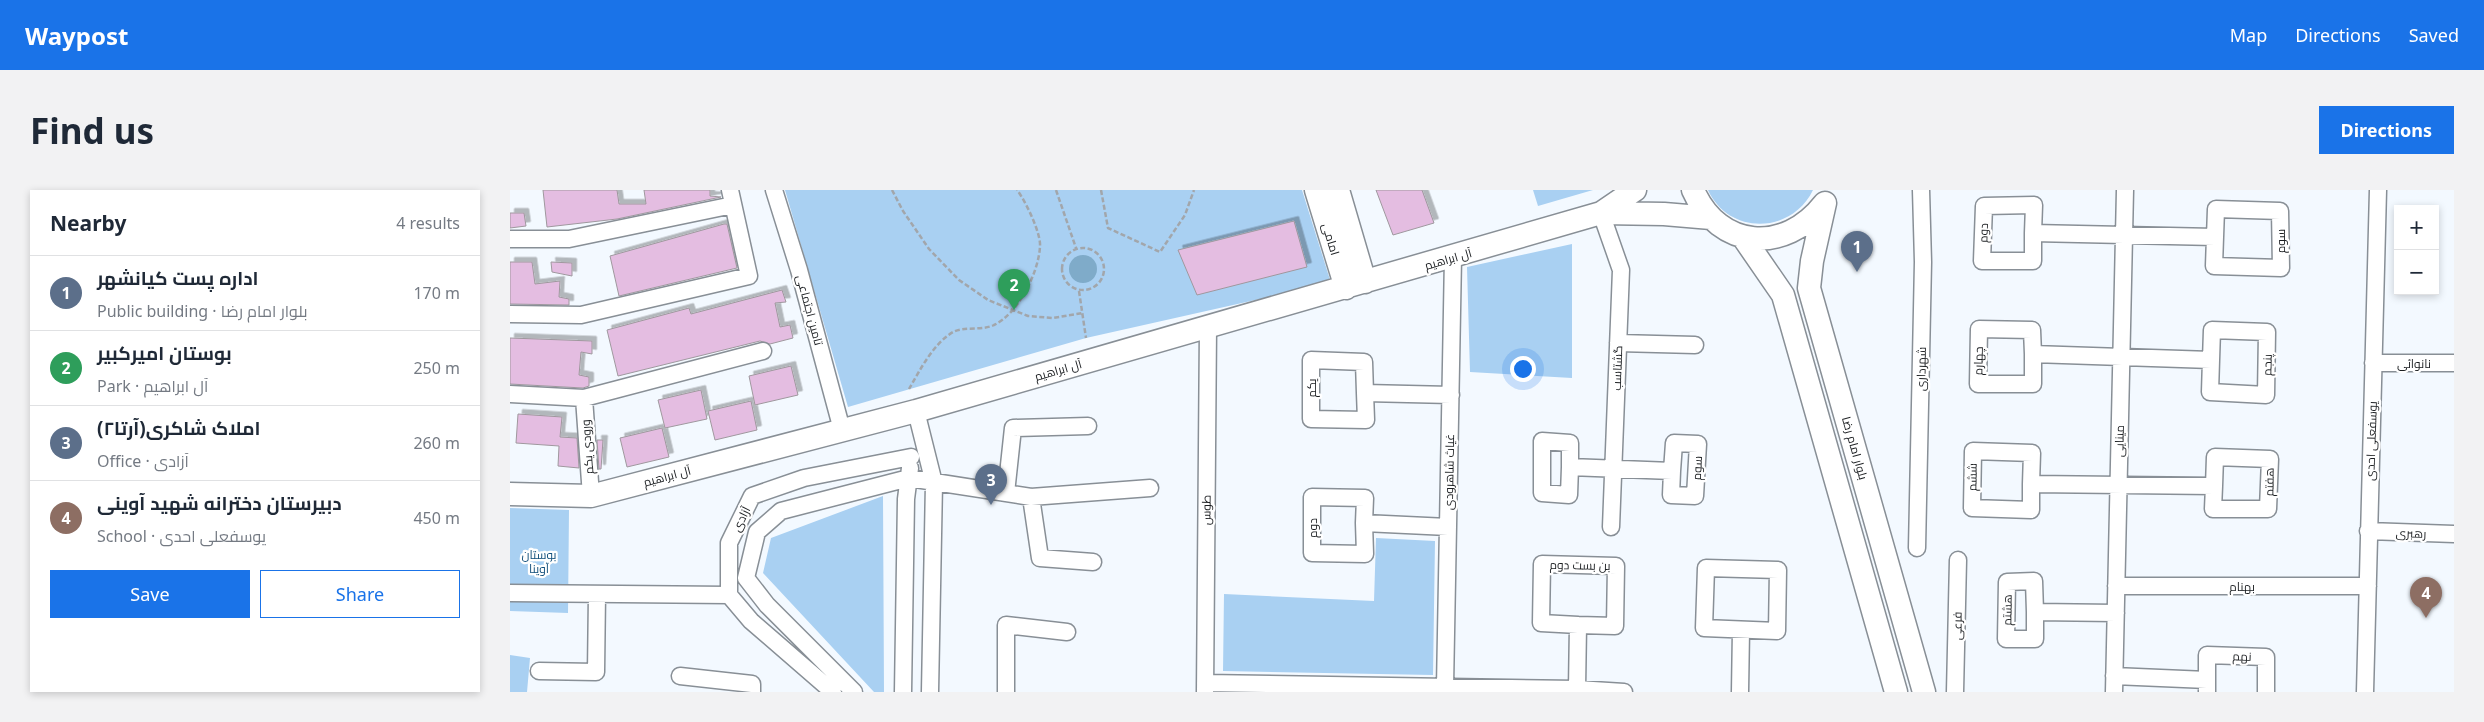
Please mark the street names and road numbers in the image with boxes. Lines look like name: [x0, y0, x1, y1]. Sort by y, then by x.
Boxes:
street label: امامی: [1318, 221, 1344, 257]
street label: دوم: [1974, 223, 1992, 243]
street label: سوم: [2272, 229, 2289, 253]
street label: آل ابراهیم: [1422, 244, 1474, 274]
street label: تامین اجتماعی: [792, 273, 828, 348]
street label: گشتاسب: [1608, 345, 1626, 391]
street label: چهارم: [1969, 346, 1988, 376]
street label: شهرداری: [1912, 347, 1930, 391]
street label: پنجم: [2258, 353, 2277, 376]
street label: آل ابراهیم: [1032, 355, 1084, 385]
street label: نانوائی: [2397, 355, 2431, 372]
street label: یکم: [1303, 378, 1320, 398]
street label: یوسفعلی احدی: [2361, 400, 2381, 481]
street label: بلوار امام رضا: [1838, 414, 1872, 482]
street label: ورودی یکم: [577, 419, 597, 475]
street label: مینایی: [2110, 425, 2128, 457]
street label: غیاث شاهرودی: [1440, 434, 1458, 510]
street label: سوم: [1688, 455, 1706, 481]
street label: آل ابراهیم: [641, 461, 693, 490]
street label: ششم: [1963, 463, 1981, 491]
street label: هفتم: [2260, 468, 2278, 496]
street label: طوس: [1197, 495, 1215, 525]
street label: آزادی: [728, 503, 755, 534]
street label: دوم: [1304, 518, 1321, 538]
street label: رهبری: [2395, 524, 2427, 542]
street label: بن بست دوم: [1549, 556, 1611, 574]
street label: بهنام: [2229, 578, 2255, 595]
street label: هشتم: [1998, 594, 2016, 626]
street label: فرعی: [1948, 612, 1966, 640]
street label: نهم: [2232, 647, 2252, 665]

